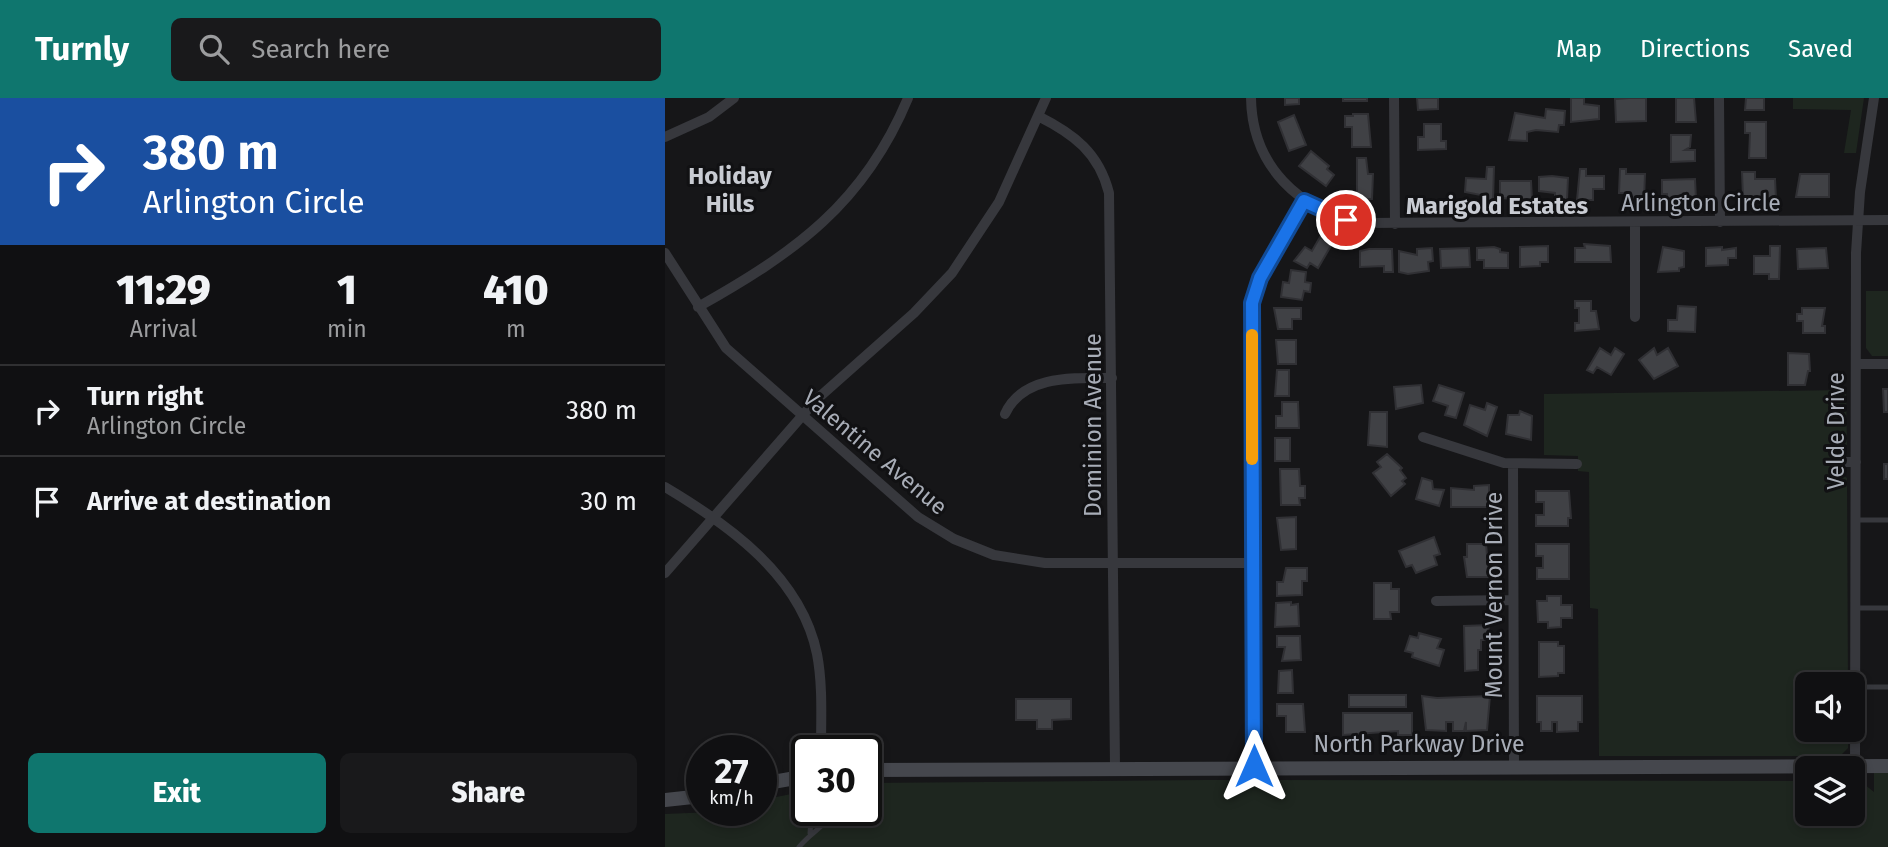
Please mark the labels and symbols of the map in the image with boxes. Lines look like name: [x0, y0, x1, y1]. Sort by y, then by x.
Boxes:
district label: Holiday Hills: [688, 162, 772, 218]
street label: Arlington Circle: [1621, 189, 1781, 217]
pin: [1316, 190, 1376, 250]
district label: Marigold Estates: [1406, 192, 1588, 220]
street label: Dominion Avenue: [1079, 333, 1107, 517]
street label: Velde Drive: [1822, 372, 1850, 490]
street label: Valentine Avenue: [797, 383, 953, 521]
street label: Mount Vernon Drive: [1480, 492, 1508, 698]
position arrow: [1217, 729, 1291, 803]
street label: North Parkway Drive: [1314, 730, 1524, 758]
speed limit sign: 30: [791, 735, 882, 826]

